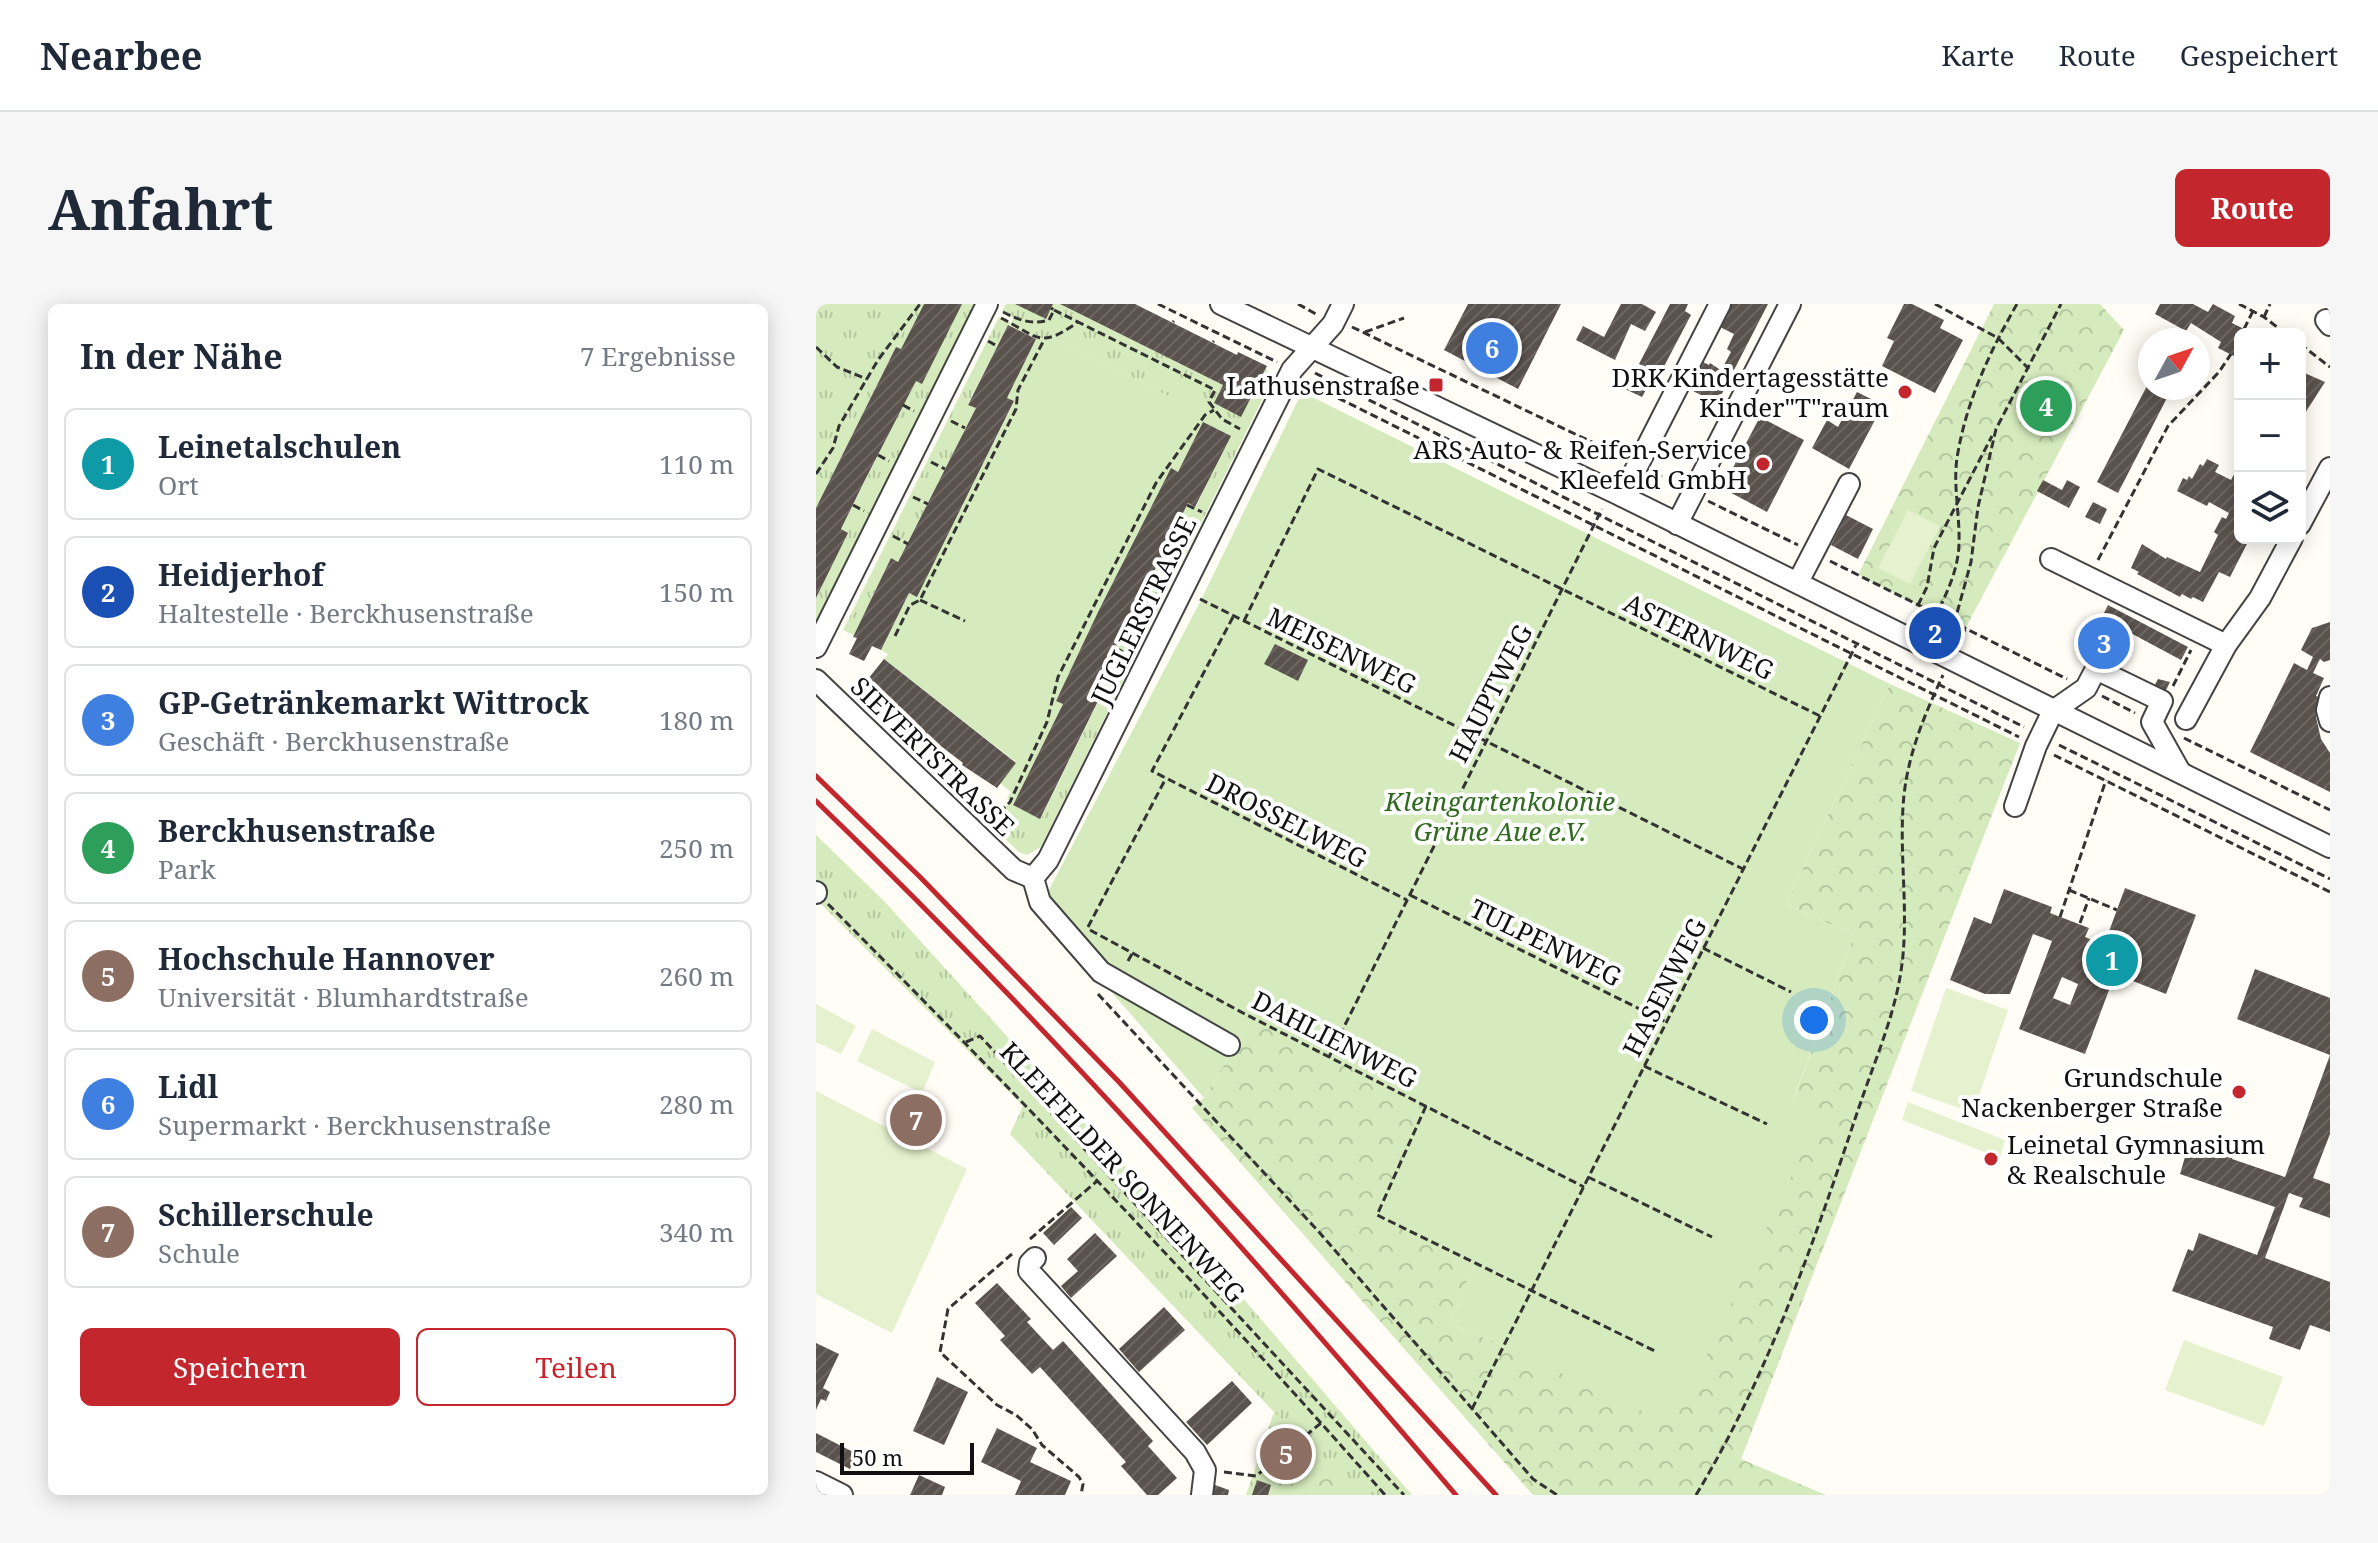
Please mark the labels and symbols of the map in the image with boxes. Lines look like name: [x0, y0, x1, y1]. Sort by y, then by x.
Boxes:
pin: 6: [1466, 318, 1518, 378]
north arrow: [2138, 328, 2210, 400]
place label: DRK Kindertagesstätte Kinder"T"raum: [1612, 359, 1889, 425]
place label: Lathusenstraße: [1227, 367, 1420, 403]
marker: Lathusenstraße: [1427, 376, 1445, 394]
pin: 4: [2020, 376, 2072, 436]
marker: DRK Kindertagesstätte Kinder"T"raum: [1896, 383, 1914, 401]
place label: ARS Auto- & Reifen-Service Kleefeld GmbH: [1413, 431, 1747, 497]
marker: ARS Auto- & Reifen-Service Kleefeld GmbH: [1754, 455, 1772, 473]
street label: JUGLERSTRASSE: [1081, 510, 1204, 711]
street label: ASTERNWEG: [1618, 584, 1781, 688]
street label: MEISENWEG: [1261, 598, 1423, 702]
pin: 2: [1909, 603, 1961, 663]
pin: 3: [2078, 613, 2130, 673]
street label: HAUPTWEG: [1440, 617, 1540, 768]
street label: SIEVERTSTRASSE: [843, 668, 1023, 844]
street label: DROSSELWEG: [1200, 764, 1374, 876]
park label: Kleingartenkolonie Grüne Aue e.V.: [1384, 783, 1615, 849]
street label: TULPENWEG: [1464, 890, 1628, 994]
street label: HASENWEG: [1614, 911, 1715, 1062]
pin: 1: [2086, 930, 2138, 990]
street label: DAHLIENWEG: [1246, 982, 1424, 1096]
your location: [1794, 1000, 1834, 1040]
street label: KLEEFELDER SONNENWEG: [992, 1034, 1254, 1311]
place label: Grundschule Nackenberger Straße: [1961, 1059, 2223, 1125]
marker: Grundschule Nackenberger Straße: [2230, 1083, 2248, 1101]
pin: 7: [890, 1090, 942, 1150]
place label: Leinetal Gymnasium & Realschule: [2007, 1126, 2265, 1192]
marker: Leinetal Gymnasium & Realschule: [1982, 1150, 2000, 1168]
pin: 5: [1260, 1424, 1312, 1484]
scale bar: [840, 1439, 974, 1475]

